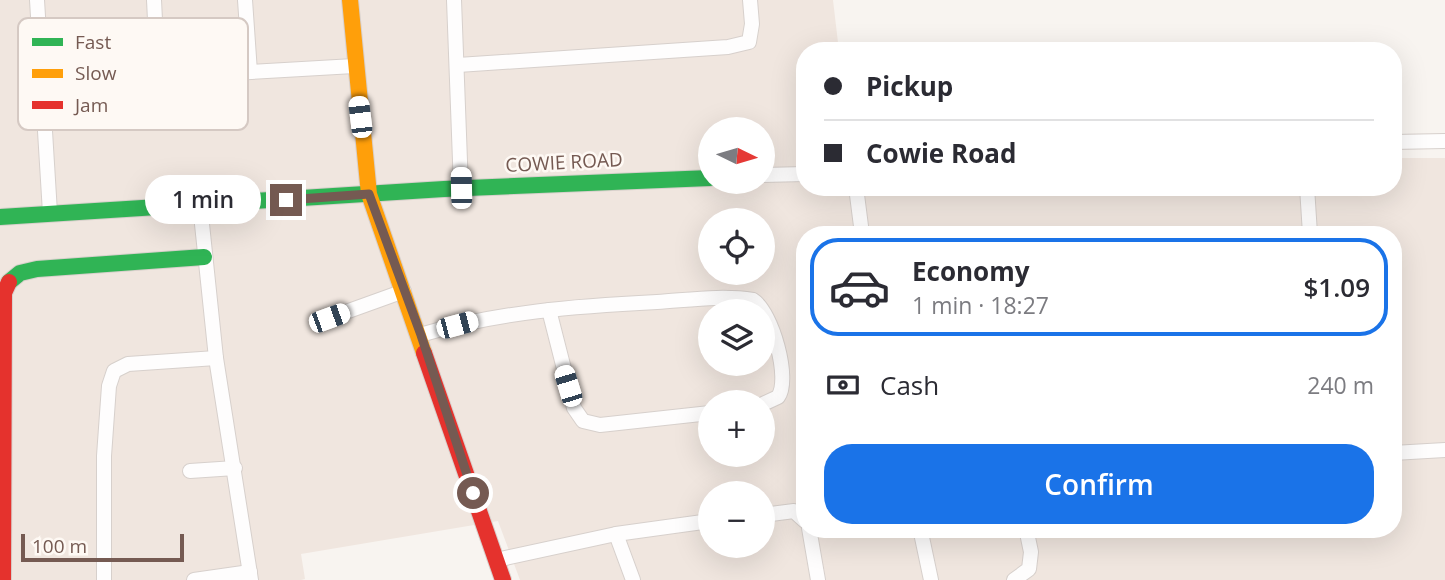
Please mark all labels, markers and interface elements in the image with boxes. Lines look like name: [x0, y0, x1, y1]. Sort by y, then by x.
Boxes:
legend: [18, 18, 248, 130]
text: Fast: [75, 29, 111, 55]
text: Slow: [75, 60, 117, 86]
text: Pickup: [866, 68, 953, 104]
text: Jam: [73, 92, 108, 118]
car: [348, 95, 373, 139]
north arrow: [698, 117, 775, 194]
map controls: [698, 117, 775, 558]
text: Cowie Road: [866, 135, 1016, 171]
street label: COWIE ROAD: [505, 146, 623, 178]
car: [451, 167, 472, 209]
callout: 1 min: [146, 176, 262, 224]
text: 1 min: [172, 183, 234, 215]
route end: [270, 184, 302, 216]
button: locate: [698, 208, 775, 285]
text: Economy: [912, 253, 1030, 289]
icon: car: [828, 256, 891, 319]
text: $1.09: [1303, 269, 1370, 305]
text: 1 min · 18:27: [912, 289, 1049, 321]
button: layers: [698, 299, 775, 376]
car: [306, 301, 353, 335]
car: [434, 309, 481, 341]
car: [552, 363, 585, 409]
icon: cash: [824, 366, 862, 404]
text: Cash: [880, 367, 939, 403]
text: 240 m: [1307, 369, 1374, 401]
button: +: [698, 390, 775, 467]
button: Confirm: [824, 444, 1374, 524]
route start: [457, 477, 489, 509]
button: −: [698, 481, 775, 558]
scale bar: [21, 531, 184, 563]
text: 100 m: [32, 533, 87, 559]

